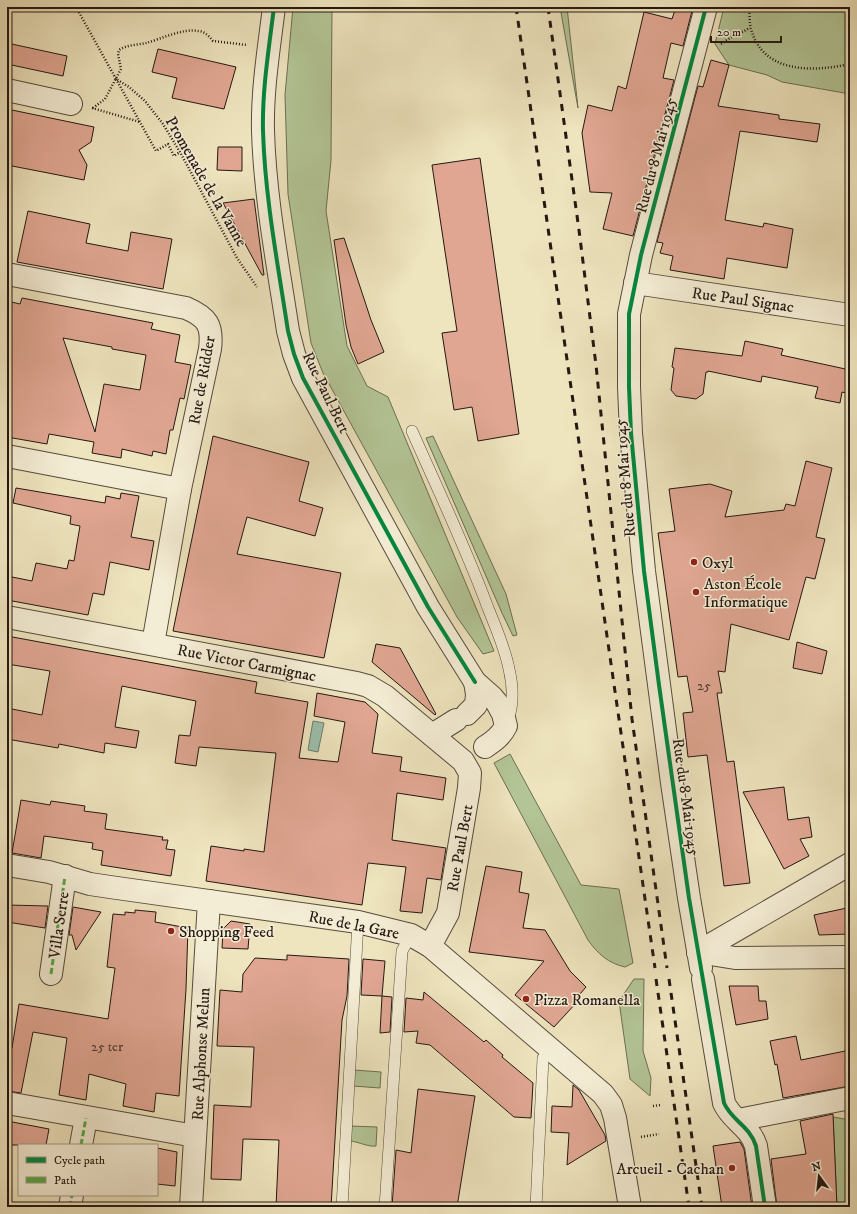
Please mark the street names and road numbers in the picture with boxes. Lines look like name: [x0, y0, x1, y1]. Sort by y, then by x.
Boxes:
street label: Rue du 8 Mai 1945: [631, 95, 681, 215]
street label: Promenade de la Vanne: [161, 113, 252, 251]
street label: Rue Paul Signac: [691, 283, 795, 317]
street label: Rue de Ridder: [184, 334, 220, 426]
street label: Rue Paul Bert: [298, 348, 354, 437]
street label: Rue du 8 Mai 1945: [610, 418, 640, 538]
street label: Rue Victor Carmignac: [176, 640, 318, 686]
street label: Rue du 8 Mai 1945: [668, 737, 704, 857]
street label: Rue Paul Bert: [442, 803, 477, 893]
street label: Villa Serre: [44, 890, 74, 961]
street label: Rue de la Gare: [307, 906, 401, 944]
street label: Rue Alphonse Melun: [188, 986, 215, 1121]

